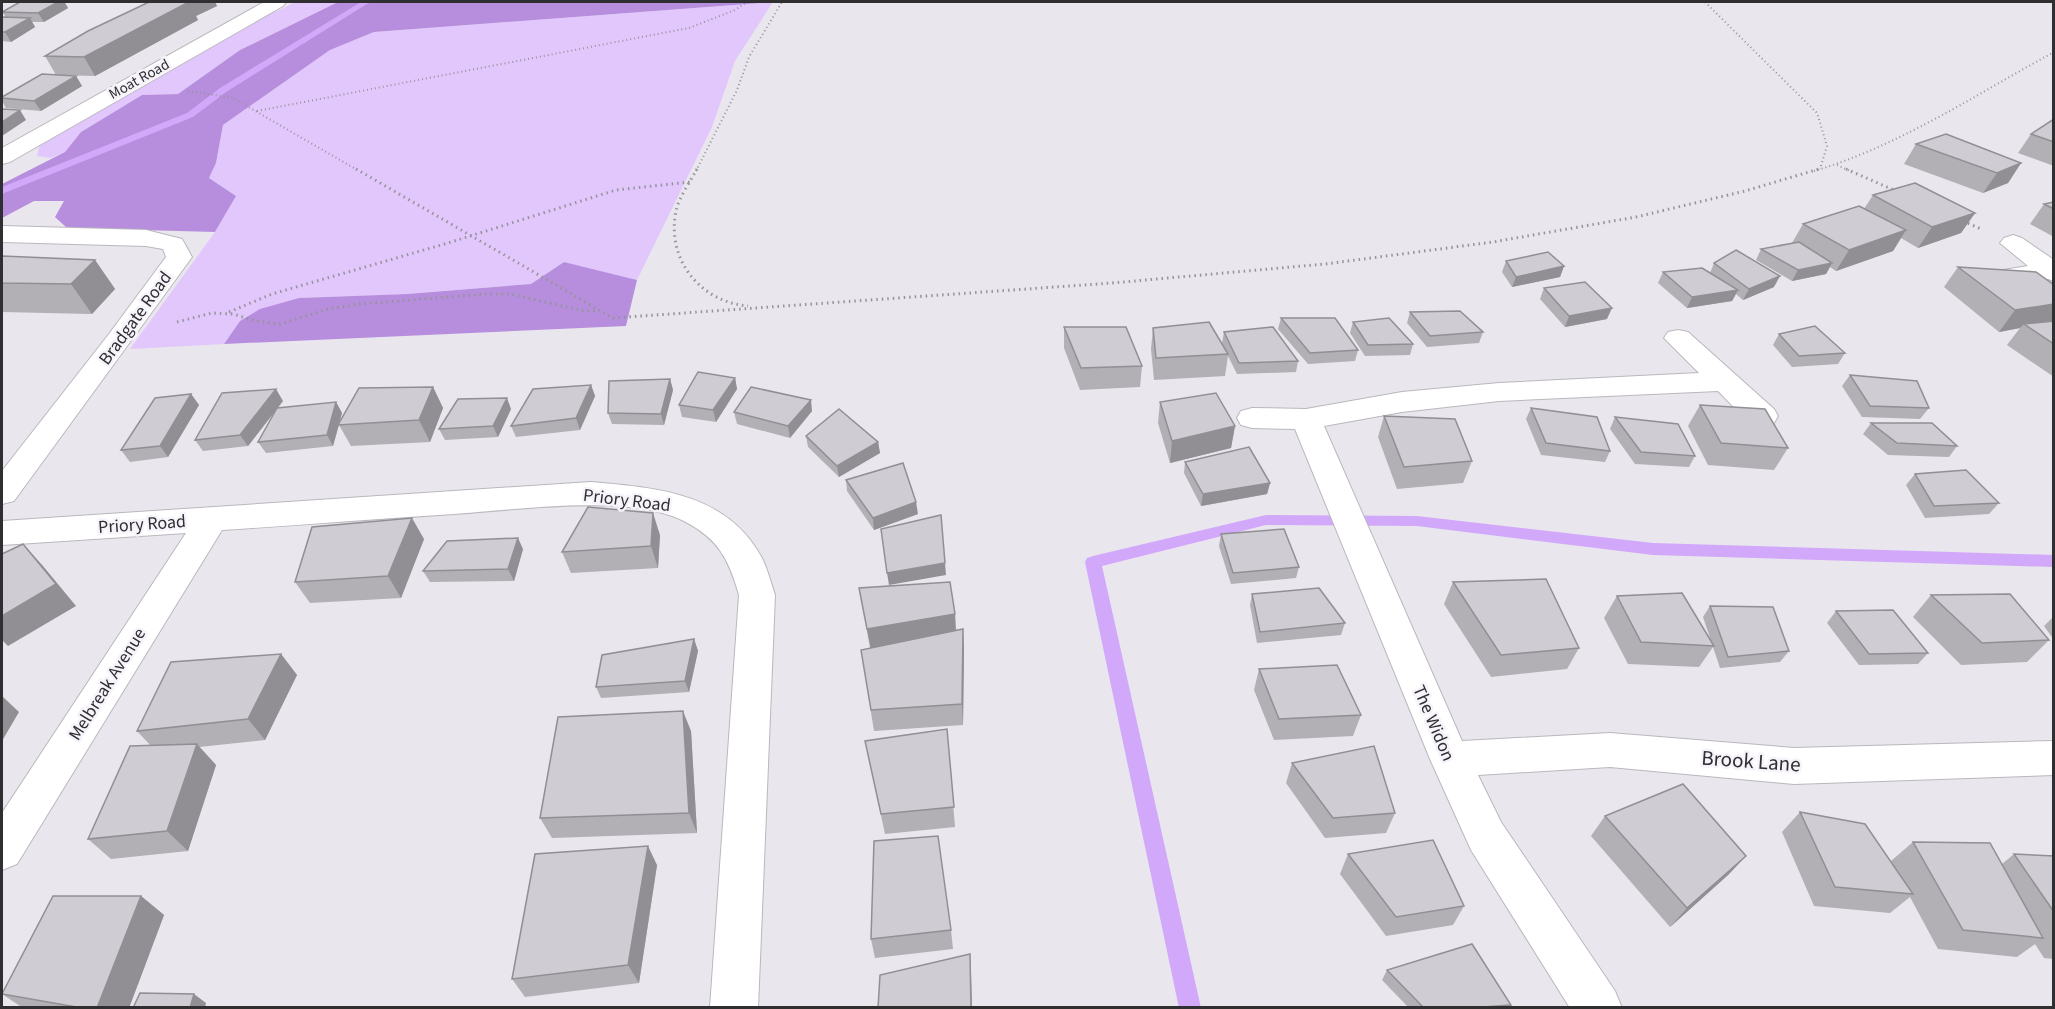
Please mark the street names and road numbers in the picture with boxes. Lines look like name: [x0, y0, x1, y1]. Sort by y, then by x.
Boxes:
street label: Moat Road: [105, 54, 173, 105]
street label: Bradgate Road: [93, 266, 178, 370]
street label: Priory Road: [582, 483, 672, 518]
street label: Priory Road: [97, 509, 187, 540]
street label: Melbreak Avenue: [63, 623, 152, 745]
street label: The Widon: [1406, 681, 1461, 765]
street label: Brook Lane: [1700, 743, 1802, 779]

